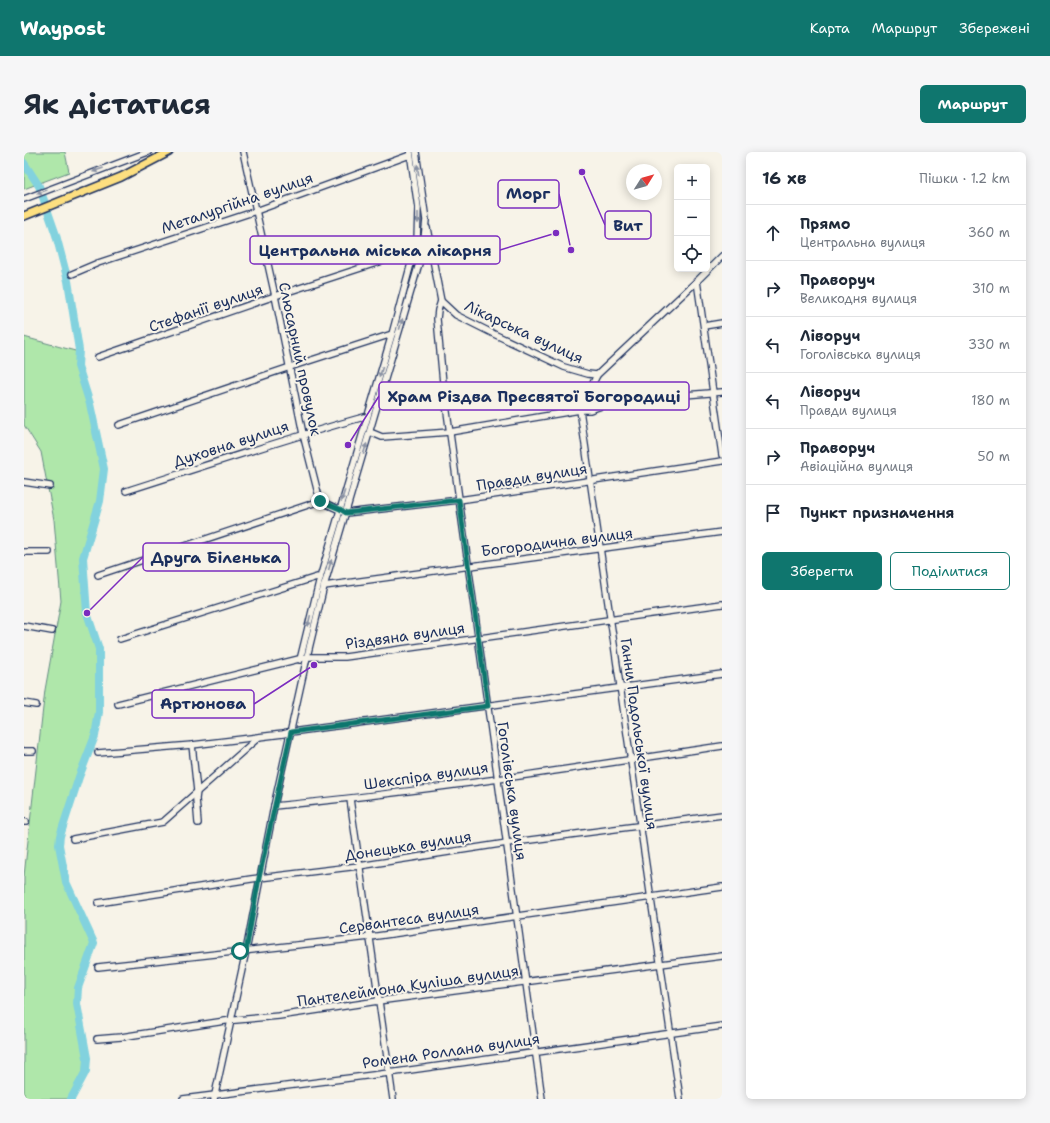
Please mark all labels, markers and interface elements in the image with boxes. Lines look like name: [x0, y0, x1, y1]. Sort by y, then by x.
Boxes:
text: Waypost: [20, 16, 105, 41]
text: Карта: [810, 19, 850, 37]
text: Маршрут: [872, 19, 937, 37]
text: Збережені: [959, 19, 1030, 37]
text: Як дістатися: [24, 85, 211, 123]
button: Маршрут: [920, 85, 1026, 123]
one-way arrow: [415, 164, 421, 176]
north arrow: [626, 164, 662, 200]
map controls: [674, 164, 710, 272]
button: +: [674, 164, 710, 200]
text: 16 хв: [762, 167, 806, 189]
one-way arrow: [92, 168, 104, 174]
street label: Металургійна вулиця: [158, 168, 316, 238]
text: Пішки · 1.2 km: [919, 170, 1010, 187]
callout: Морг: [498, 180, 559, 208]
text: Морг: [506, 183, 551, 204]
one-way arrow: [35, 189, 47, 195]
button: −: [674, 200, 710, 236]
callout: Вит: [605, 211, 651, 239]
one-way arrow: [415, 212, 421, 225]
text: Прямо: [800, 214, 850, 234]
text: Вит: [613, 215, 643, 236]
icon: ahead: [762, 222, 784, 244]
text: 360 m: [968, 224, 1010, 241]
text: Центральна вулиця: [800, 234, 925, 251]
callout: Центральна міська лікарня: [250, 236, 500, 264]
button: locate: [674, 236, 710, 272]
text: Центральна міська лікарня: [258, 240, 492, 261]
text: Праворуч: [800, 270, 875, 290]
icon: right: [762, 278, 784, 300]
street label: Стефанії вулиця: [146, 279, 266, 337]
street label: Слюсарний провулок: [274, 280, 326, 438]
text: 310 m: [972, 280, 1010, 297]
text: Великодня вулиця: [800, 290, 917, 307]
street label: Лікарська вулиця: [461, 296, 587, 368]
one-way arrow: [398, 318, 404, 330]
text: Ліворуч: [800, 326, 860, 346]
icon: left: [762, 334, 784, 356]
text: 330 m: [968, 336, 1010, 353]
text: Гоголівська вулиця: [800, 346, 921, 363]
one-way arrow: [378, 366, 384, 378]
callout: Храм Різдва Пресвятої Богородиці: [379, 382, 689, 410]
text: Ліворуч: [800, 382, 860, 402]
text: Храм Різдва Пресвятої Богородиці: [387, 386, 681, 407]
icon: left: [762, 390, 784, 412]
text: 180 m: [971, 392, 1010, 409]
text: Правди вулиця: [800, 402, 897, 419]
street label: Духовна вулиця: [171, 416, 291, 472]
text: Праворуч: [800, 438, 875, 458]
one-way arrow: [362, 443, 368, 455]
icon: right: [762, 446, 784, 468]
text: 50 m: [977, 448, 1010, 465]
street label: Правди вулиця: [475, 458, 589, 496]
text: Авіаційна вулиця: [800, 458, 913, 475]
one-way arrow: [340, 490, 346, 502]
route end: [311, 492, 329, 510]
icon: arrive: [762, 502, 784, 524]
text: Пункт призначення: [800, 503, 955, 523]
street label: Богородична вулиця: [480, 523, 634, 561]
callout: Друга Біленька: [143, 543, 289, 571]
text: Друга Біленька: [151, 547, 281, 568]
button: Зберегти: [762, 552, 882, 590]
button: Поділитися: [890, 552, 1010, 590]
one-way arrow: [327, 559, 333, 571]
one-way arrow: [305, 615, 311, 628]
street label: Різдвяна вулиця: [344, 618, 466, 654]
street label: Ганни Подольської вулиця: [616, 637, 662, 831]
callout: Артюнова: [152, 690, 254, 718]
text: Артюнова: [160, 693, 246, 714]
street label: Гоголівська вулиця: [492, 721, 532, 861]
street label: Шекспіра вулиця: [363, 757, 489, 795]
street label: Донецька вулиця: [343, 826, 473, 866]
street label: Сервантеса вулиця: [338, 899, 480, 939]
route start: [231, 942, 249, 960]
street label: Пантелеймона Куліша вулиця: [296, 961, 520, 1011]
street label: Ромена Роллана вулиця: [361, 1029, 541, 1073]

